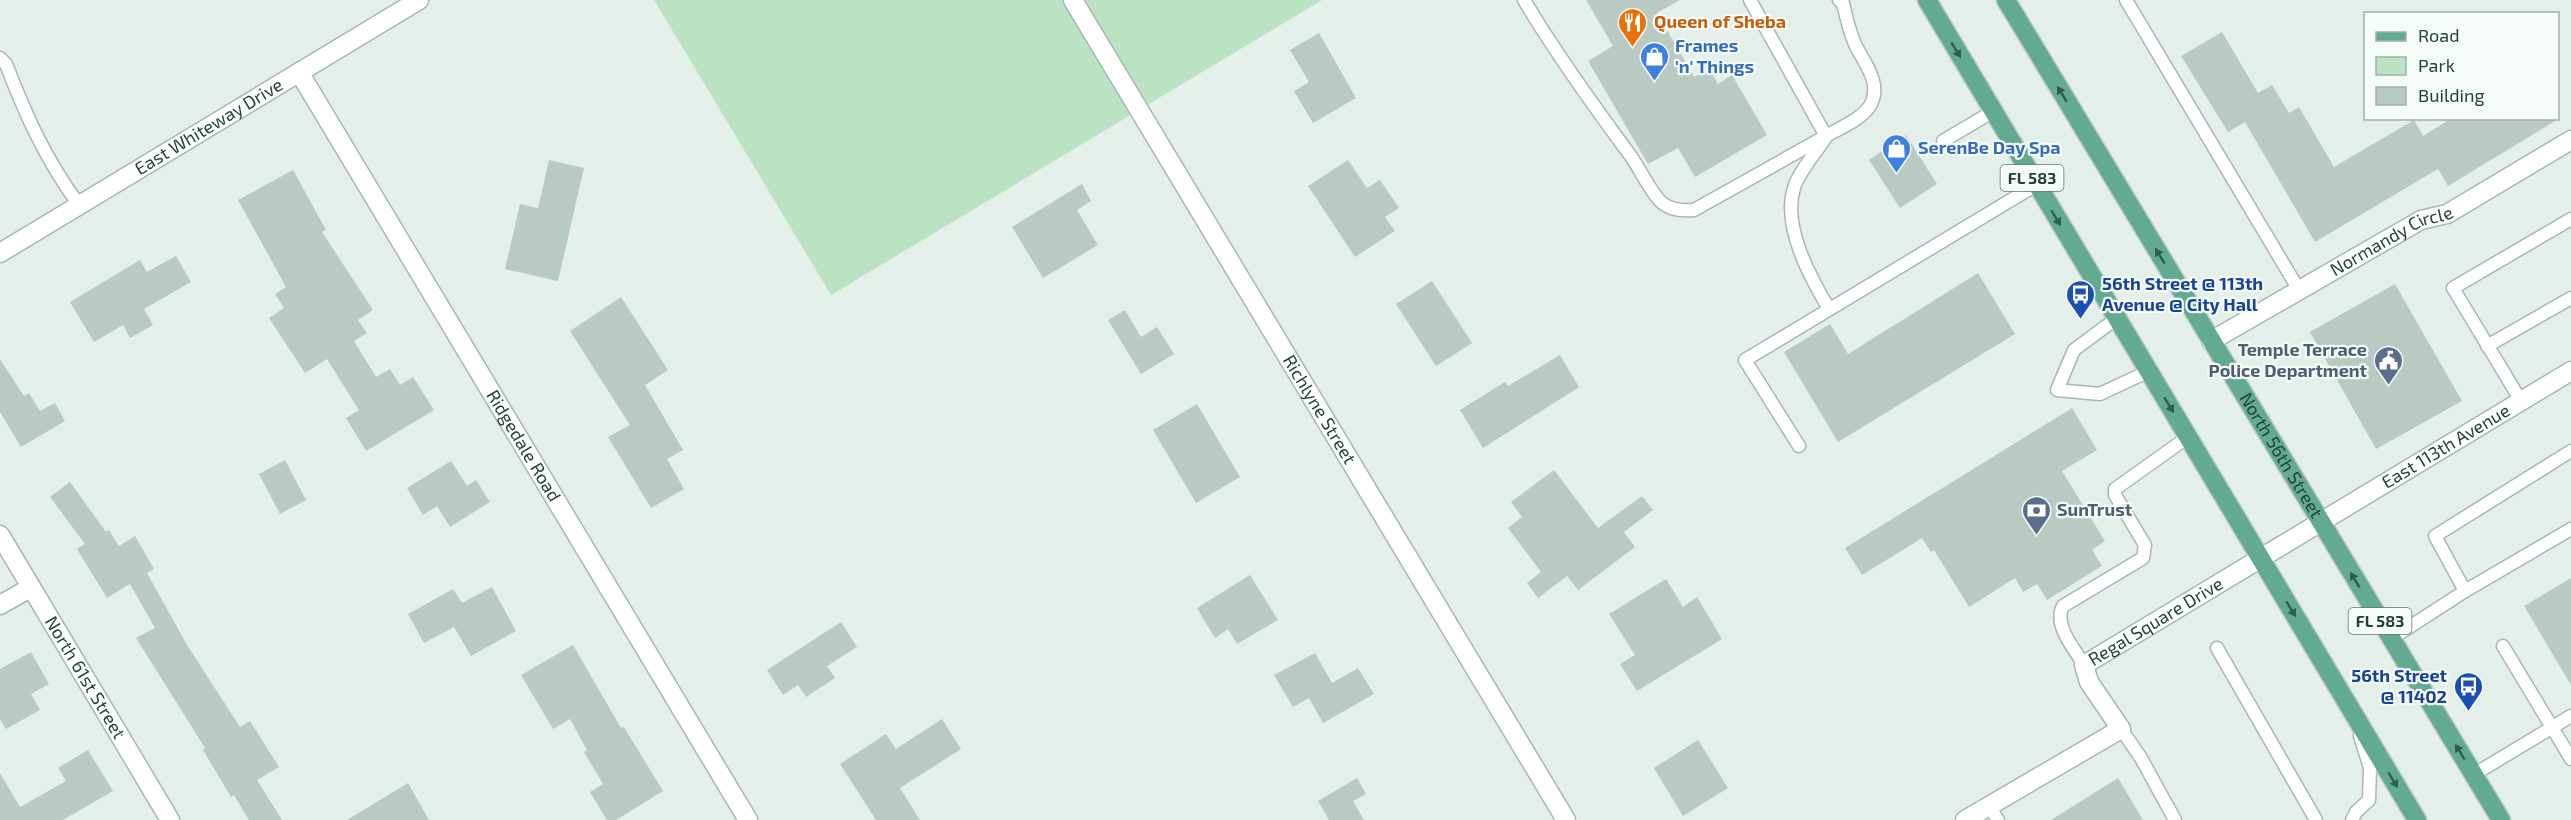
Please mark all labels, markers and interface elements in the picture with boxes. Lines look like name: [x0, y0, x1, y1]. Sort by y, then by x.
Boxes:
restaurant icon: Queen of Sheba: [1617, 6, 1649, 48]
place label: Queen of Sheba: [1654, 10, 1786, 32]
legend: [2364, 12, 2559, 120]
text: Road: [2418, 24, 2459, 46]
place label: Frames 'n' Things: [1675, 34, 1754, 77]
shop icon: Frames 'n' Things: [1638, 40, 1670, 82]
one-way arrow: [1951, 42, 1962, 58]
text: Park: [2418, 54, 2455, 76]
street label: East Whiteway Drive: [130, 73, 286, 179]
text: Building: [2418, 84, 2485, 106]
one-way arrow: [2057, 85, 2067, 102]
shop icon: SerenBe Day Spa: [1881, 132, 1913, 174]
place label: SerenBe Day Spa: [1918, 136, 2061, 158]
road number: FL 583: [2000, 165, 2064, 191]
street label: Normandy Circle: [2326, 201, 2457, 280]
one-way arrow: [2051, 210, 2062, 226]
one-way arrow: [2154, 248, 2165, 264]
place label: 56th Street @ 113th Avenue @ City Hall: [2102, 272, 2263, 315]
bus stop icon: 56th Street @ 113th Avenue @ City Hall: [2065, 278, 2097, 320]
place label: Temple Terrace Police Department: [2209, 338, 2368, 381]
public building icon: Temple Terrace Police Department: [2372, 344, 2404, 386]
street label: Richlyne Street: [1279, 351, 1361, 468]
street label: Ridgedale Road: [482, 385, 566, 505]
street label: North 56th Street: [2235, 388, 2328, 522]
one-way arrow: [2164, 397, 2175, 413]
street label: East 113th Avenue: [2377, 399, 2513, 493]
bank icon: SunTrust: [2020, 494, 2052, 536]
place label: SunTrust: [2057, 498, 2133, 520]
street label: Regal Square Drive: [2084, 572, 2227, 670]
one-way arrow: [2349, 572, 2360, 588]
one-way arrow: [2285, 601, 2296, 617]
road number: FL 583: [2348, 608, 2412, 634]
street label: North 61st Street: [41, 612, 131, 743]
place label: 56th Street @ 11402: [2351, 664, 2448, 707]
bus stop icon: 56th Street @ 11402: [2452, 670, 2484, 712]
one-way arrow: [2454, 744, 2465, 760]
one-way arrow: [2388, 772, 2399, 788]

